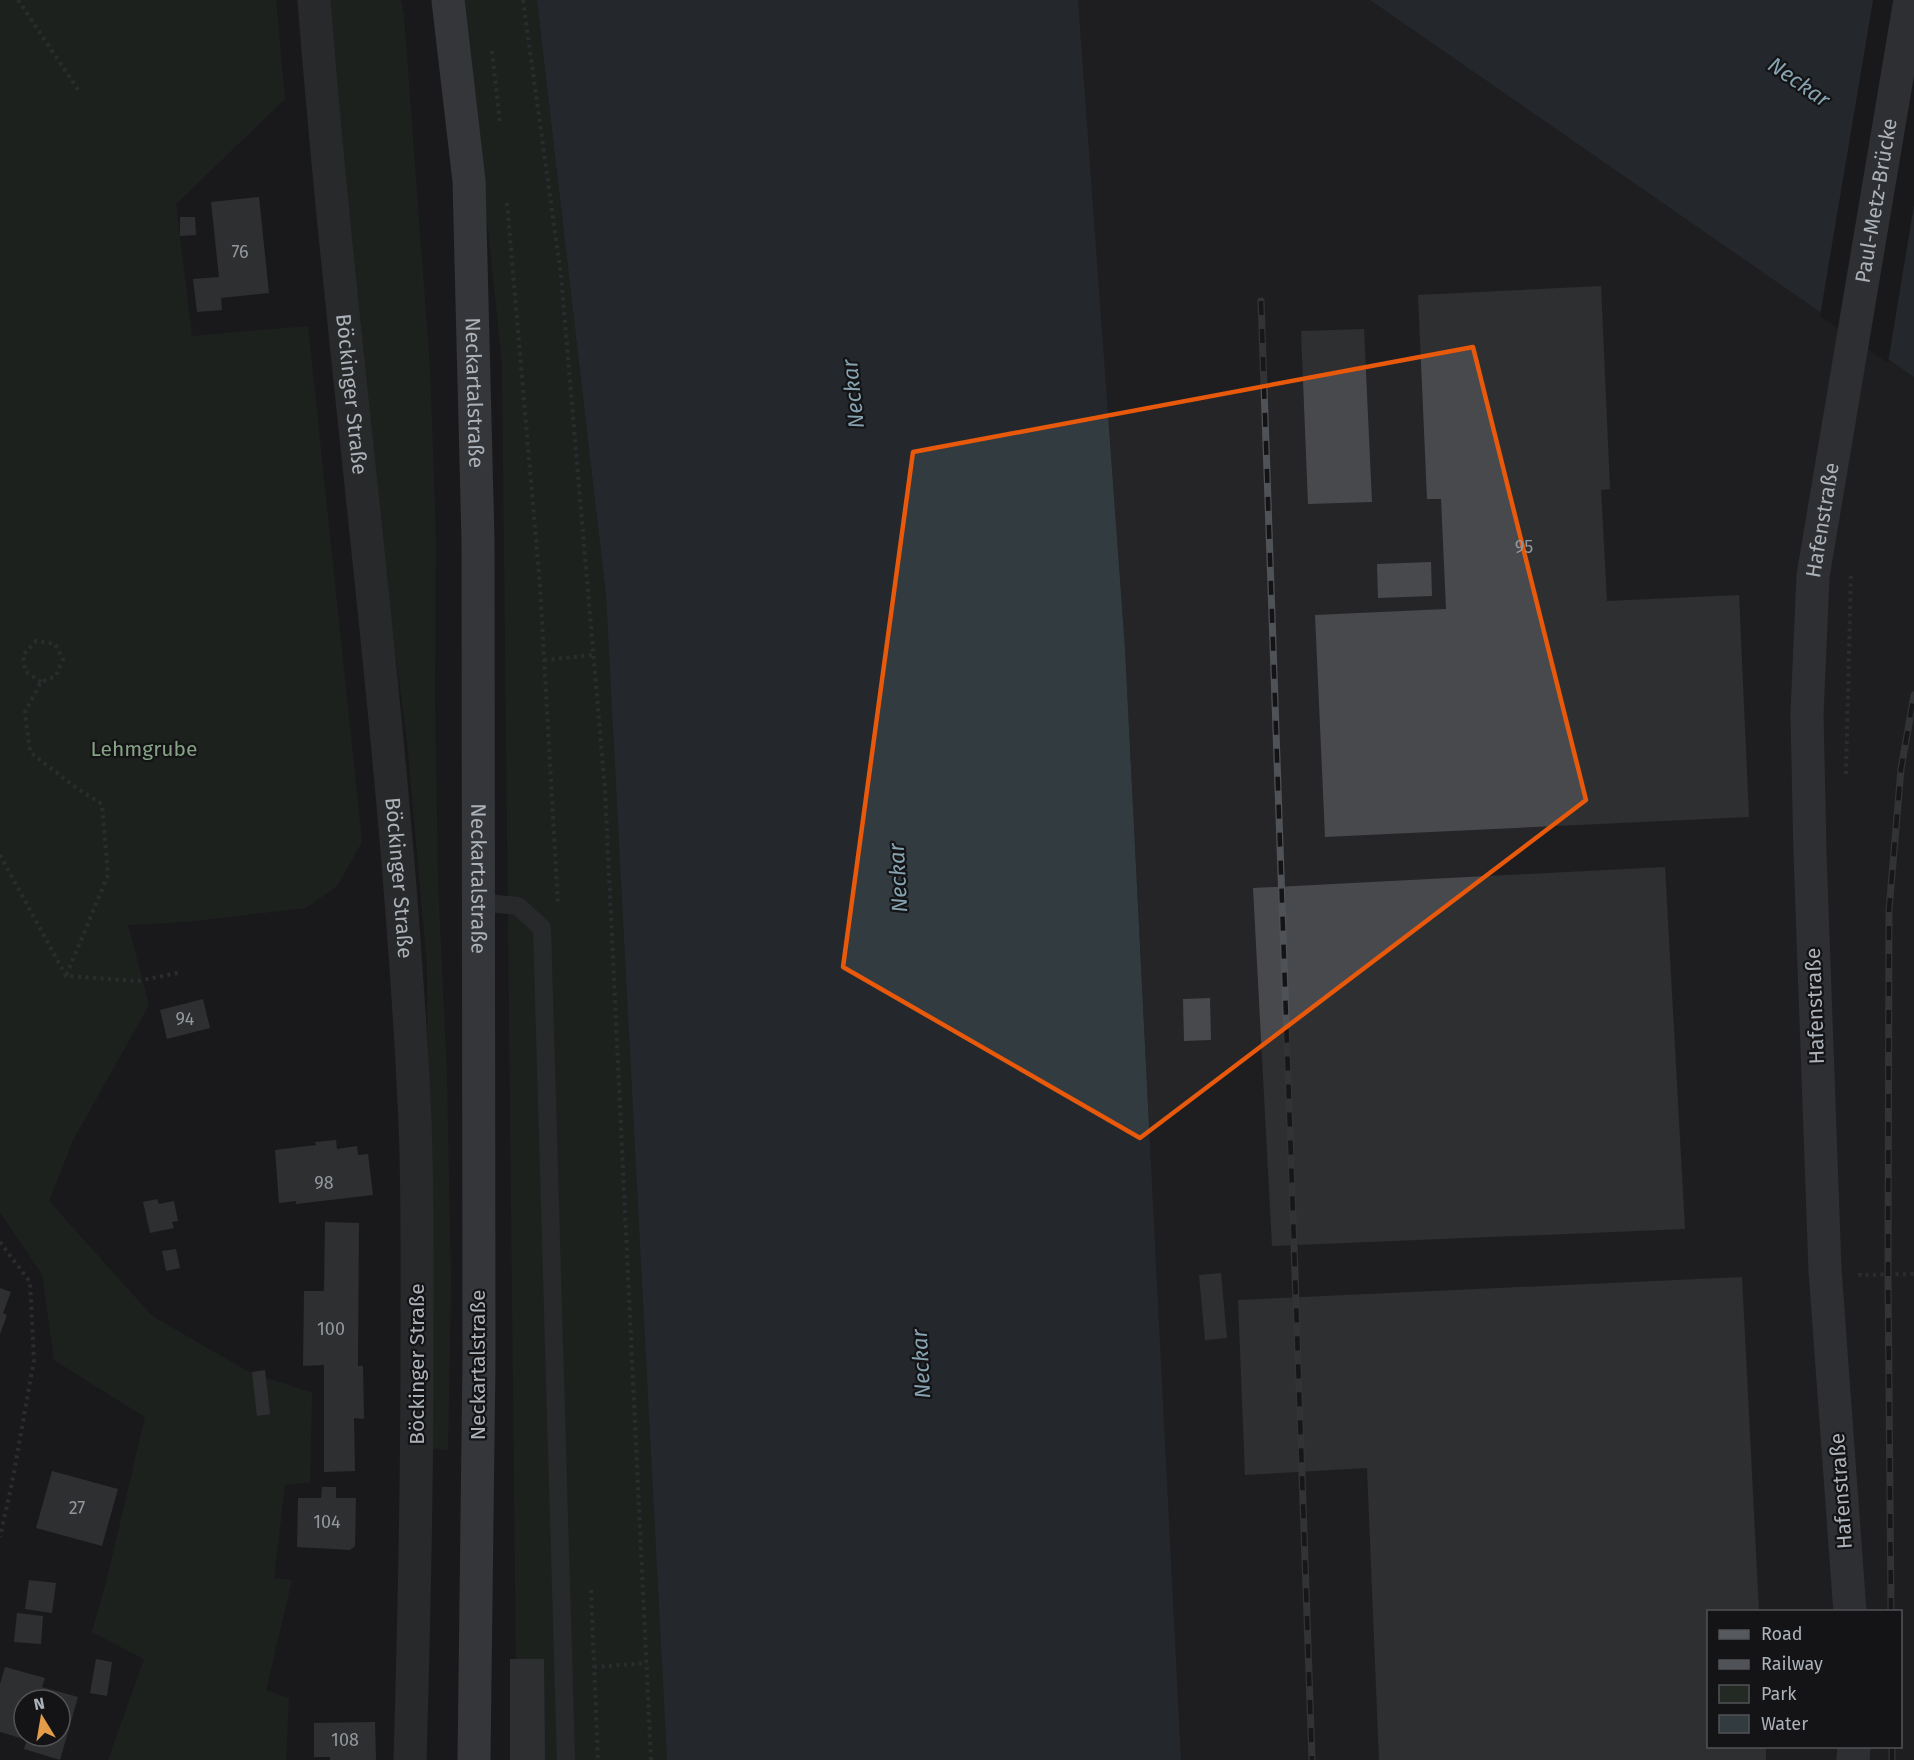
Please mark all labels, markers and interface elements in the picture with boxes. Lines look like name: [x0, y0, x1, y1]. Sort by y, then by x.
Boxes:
water label: Neckar: [1763, 51, 1836, 113]
street label: Paul-Metz-Brücke: [1850, 116, 1903, 285]
house number: 76: [231, 241, 249, 263]
street label: Böckinger Straße: [330, 312, 373, 476]
street label: Neckartalstraße: [459, 317, 489, 468]
water label: Neckar: [836, 357, 870, 430]
street label: Hafenstraße: [1800, 461, 1845, 580]
house number: 95: [1515, 536, 1533, 558]
park label: Lehmgrube: [91, 736, 197, 762]
street label: Böckinger Straße: [379, 796, 418, 959]
street label: Neckartalstraße: [465, 803, 492, 954]
water label: Neckar: [883, 842, 913, 913]
street label: Hafenstraße: [1800, 947, 1830, 1065]
house number: 94: [176, 1008, 195, 1030]
house number: 98: [314, 1172, 334, 1194]
street label: Böckinger Straße: [404, 1283, 430, 1445]
street label: Neckartalstraße: [465, 1290, 491, 1440]
house number: 100: [317, 1318, 345, 1340]
water label: Neckar: [906, 1328, 936, 1399]
street label: Hafenstraße: [1824, 1432, 1858, 1550]
house number: 27: [69, 1497, 85, 1519]
house number: 104: [313, 1511, 341, 1533]
legend: [1707, 1610, 1902, 1748]
text: Road: [1761, 1623, 1803, 1645]
text: Railway: [1761, 1653, 1823, 1675]
text: Park: [1761, 1683, 1797, 1705]
north arrow: [12, 1688, 72, 1748]
text: N: [32, 1693, 46, 1714]
text: Water: [1761, 1713, 1808, 1735]
house number: 108: [331, 1729, 359, 1751]

